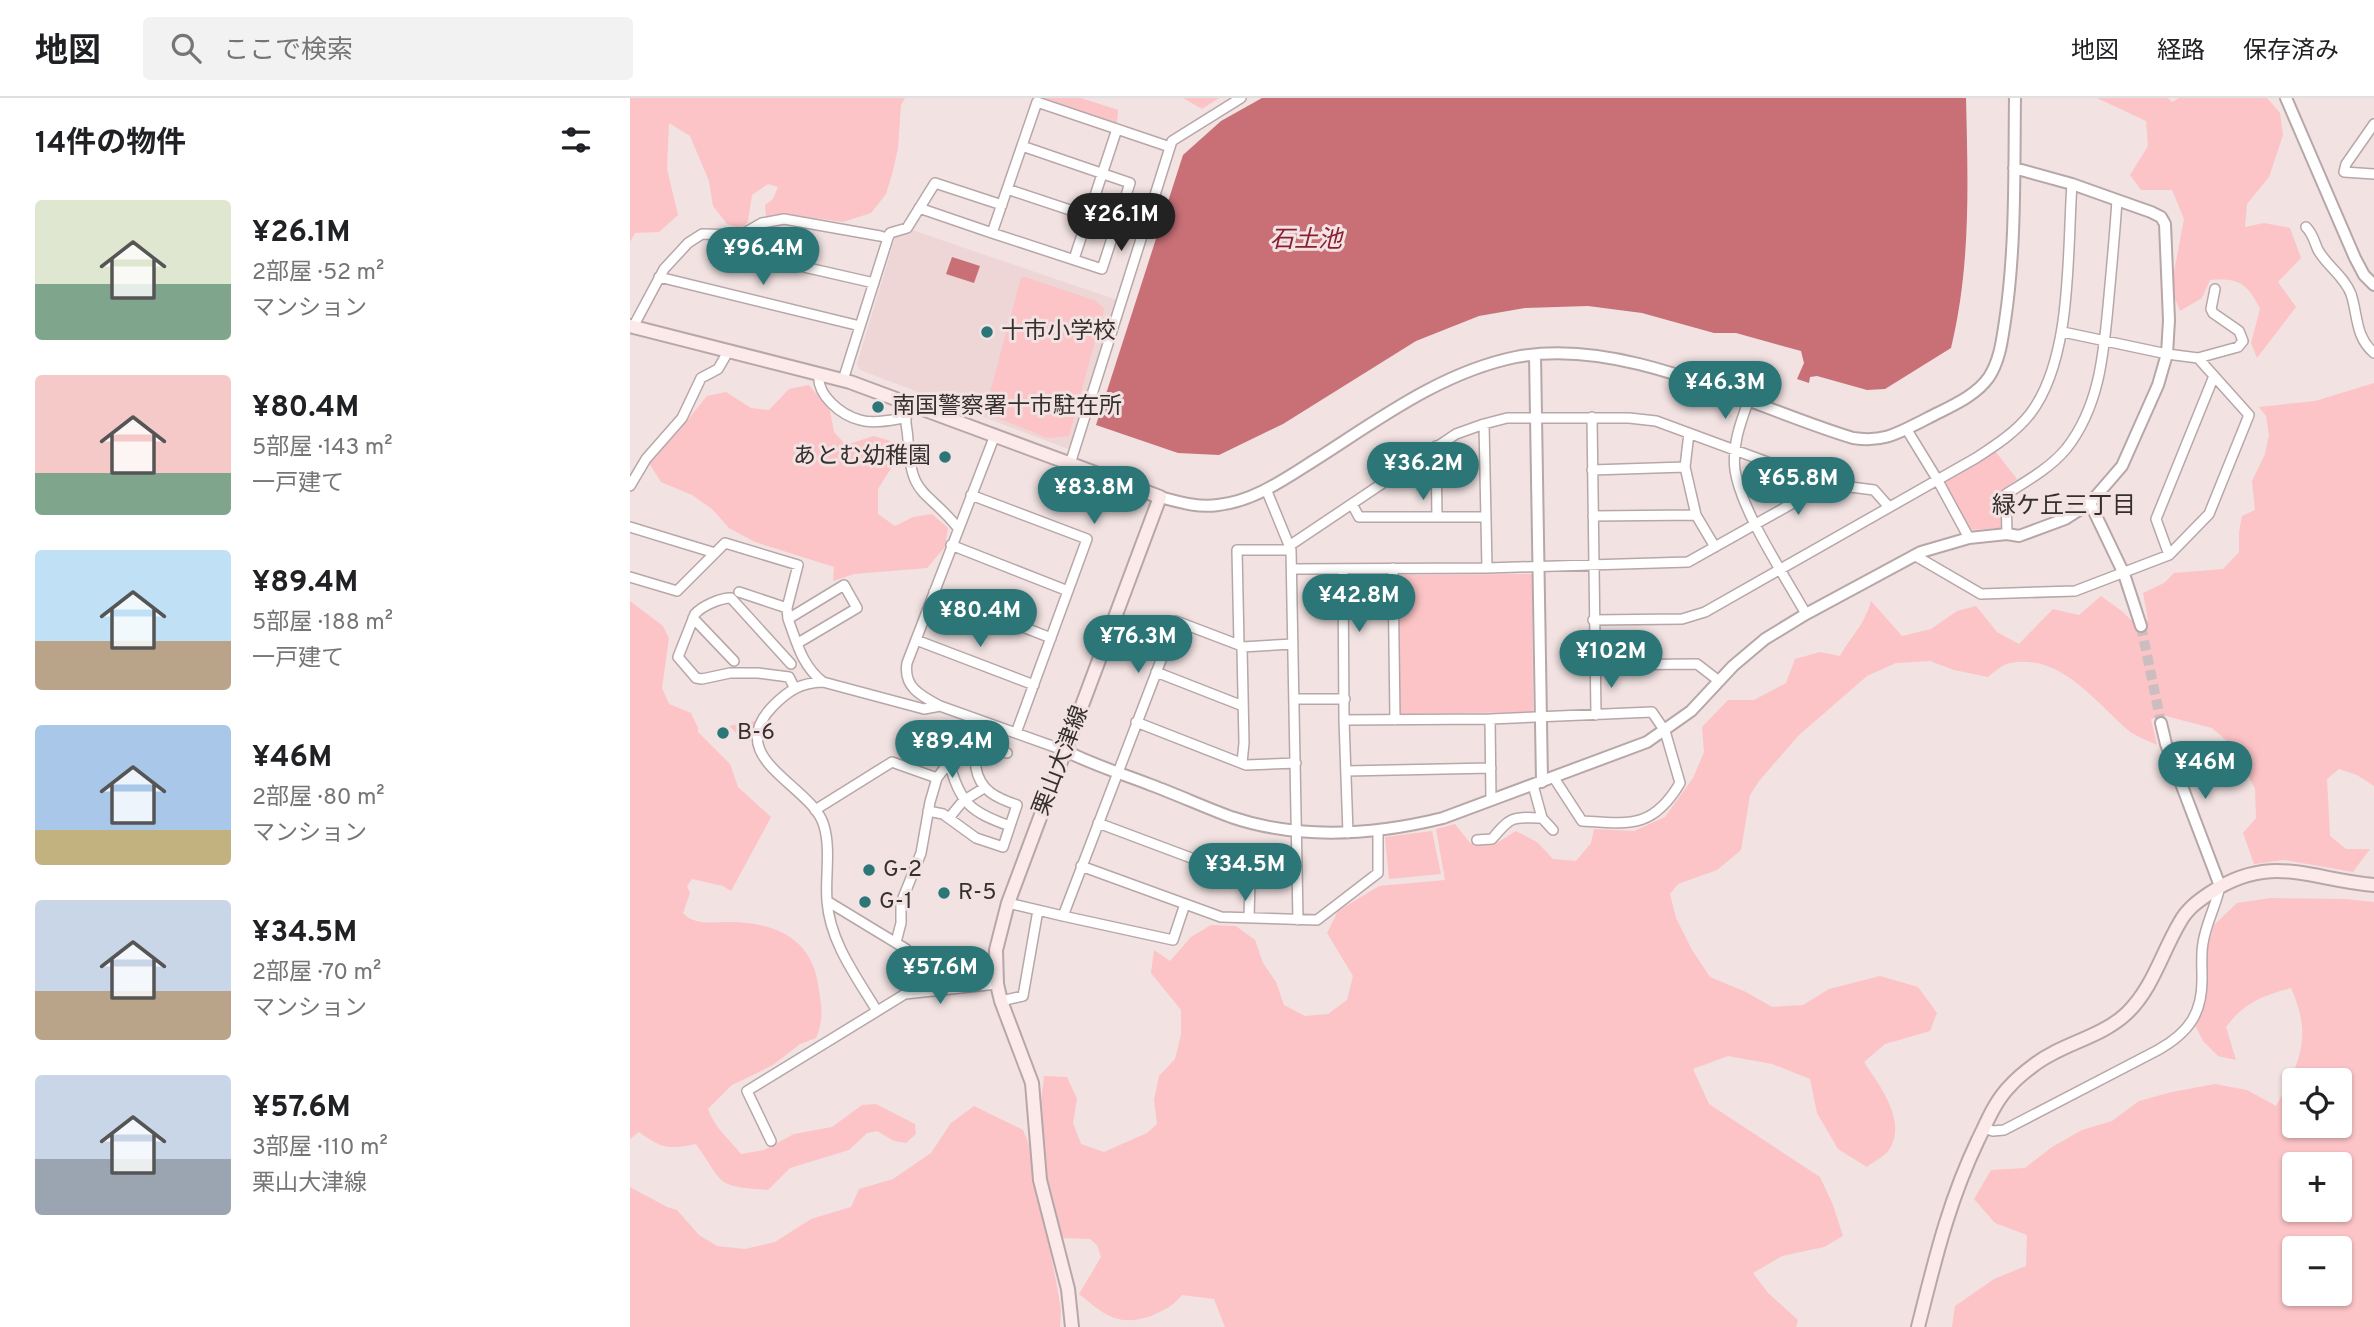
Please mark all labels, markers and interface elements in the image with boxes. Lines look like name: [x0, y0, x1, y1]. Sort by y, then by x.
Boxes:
search box: [143, 17, 633, 80]
icon: search: [167, 29, 205, 67]
text: 地図: [35, 32, 101, 74]
text: ここで検索: [223, 35, 353, 68]
text: 地図: [2071, 37, 2119, 67]
text: 経路: [2157, 37, 2205, 67]
text: 保存済み: [2243, 37, 2339, 67]
icon: filters: [557, 121, 595, 159]
text: 14件の物件: [35, 126, 186, 163]
pin: ¥26.1M: [1064, 194, 1178, 253]
text: ¥26.1M: [1083, 201, 1159, 230]
text: ¥26.1M: [252, 215, 351, 252]
water label: 石土池: [1270, 226, 1344, 256]
icon: home: [91, 228, 175, 312]
pin: ¥96.4M: [706, 228, 820, 287]
text: ¥96.4M: [722, 235, 804, 264]
text: 2部屋 · 52 m²: [252, 259, 384, 288]
text: マンション: [252, 295, 367, 324]
place label: 十市小学校: [1001, 318, 1116, 347]
marker: 十市小学校: [979, 324, 995, 340]
pin: ¥46.3M: [1668, 362, 1782, 421]
text: ¥46.3M: [1685, 369, 1765, 398]
text: ¥80.4M: [252, 390, 359, 427]
place label: 南国警察署十市駐在所: [892, 393, 1122, 422]
marker: 南国警察署十市駐在所: [870, 399, 886, 415]
icon: home: [91, 403, 175, 487]
text: 5部屋 · 143 m²: [252, 434, 393, 463]
pin: ¥36.2M: [1366, 442, 1480, 502]
place label: あとむ幼稚園: [793, 443, 931, 472]
marker: あとむ幼稚園: [937, 449, 953, 465]
text: ¥36.2M: [1383, 450, 1463, 479]
pin: ¥65.8M: [1741, 458, 1855, 517]
text: ¥65.8M: [1758, 465, 1838, 494]
pin: ¥83.8M: [1037, 466, 1151, 526]
text: 一戸建て: [252, 470, 344, 499]
text: ¥83.8M: [1054, 474, 1134, 503]
district label: 緑ケ丘三丁目: [1992, 492, 2136, 522]
text: ¥89.4M: [252, 565, 358, 602]
pin: ¥42.8M: [1302, 574, 1416, 634]
icon: home: [91, 578, 175, 662]
text: ¥42.8M: [1318, 582, 1400, 611]
pin: ¥80.4M: [923, 589, 1037, 649]
text: ¥80.4M: [939, 597, 1021, 626]
text: 5部屋 · 188 m²: [252, 609, 393, 638]
pin: ¥76.3M: [1081, 616, 1195, 675]
text: ¥76.3M: [1099, 623, 1177, 652]
pin: ¥102M: [1562, 630, 1660, 690]
text: ¥102M: [1576, 638, 1646, 667]
text: 一戸建て: [252, 645, 344, 674]
street label: 栗山大津線: [1028, 702, 1096, 820]
place label: B-6: [737, 719, 775, 748]
pin: ¥89.4M: [895, 720, 1009, 780]
marker: B-6: [715, 725, 731, 741]
text: ¥89.4M: [911, 728, 993, 757]
text: ¥46M: [252, 740, 332, 777]
pin: ¥46M: [2164, 742, 2246, 801]
text: ¥46M: [2174, 749, 2236, 778]
icon: home: [91, 753, 175, 837]
text: 2部屋 · 80 m²: [252, 784, 385, 813]
text: マンション: [252, 820, 367, 849]
pin: ¥34.5M: [1188, 844, 1302, 903]
text: ¥34.5M: [1205, 851, 1285, 880]
place label: G-2: [883, 856, 922, 885]
marker: G-2: [861, 862, 877, 878]
place label: R-5: [958, 879, 997, 908]
marker: R-5: [936, 885, 952, 901]
place label: G-1: [879, 888, 913, 917]
marker: G-1: [857, 894, 873, 910]
text: ¥34.5M: [252, 915, 357, 952]
icon: home: [91, 928, 175, 1012]
pin: ¥57.6M: [883, 946, 997, 1006]
text: ¥57.6M: [902, 954, 978, 983]
text: 2部屋 · 70 m²: [252, 959, 381, 988]
text: マンション: [252, 995, 367, 1024]
map controls: [2282, 1068, 2352, 1306]
button: locate: [2282, 1068, 2352, 1138]
text: ¥57.6M: [252, 1090, 351, 1127]
icon: home: [91, 1103, 175, 1187]
text: 3部屋 · 110 m²: [252, 1134, 388, 1163]
button: +: [2282, 1152, 2352, 1222]
text: 栗山大津線: [252, 1170, 367, 1199]
button: −: [2282, 1236, 2352, 1306]

